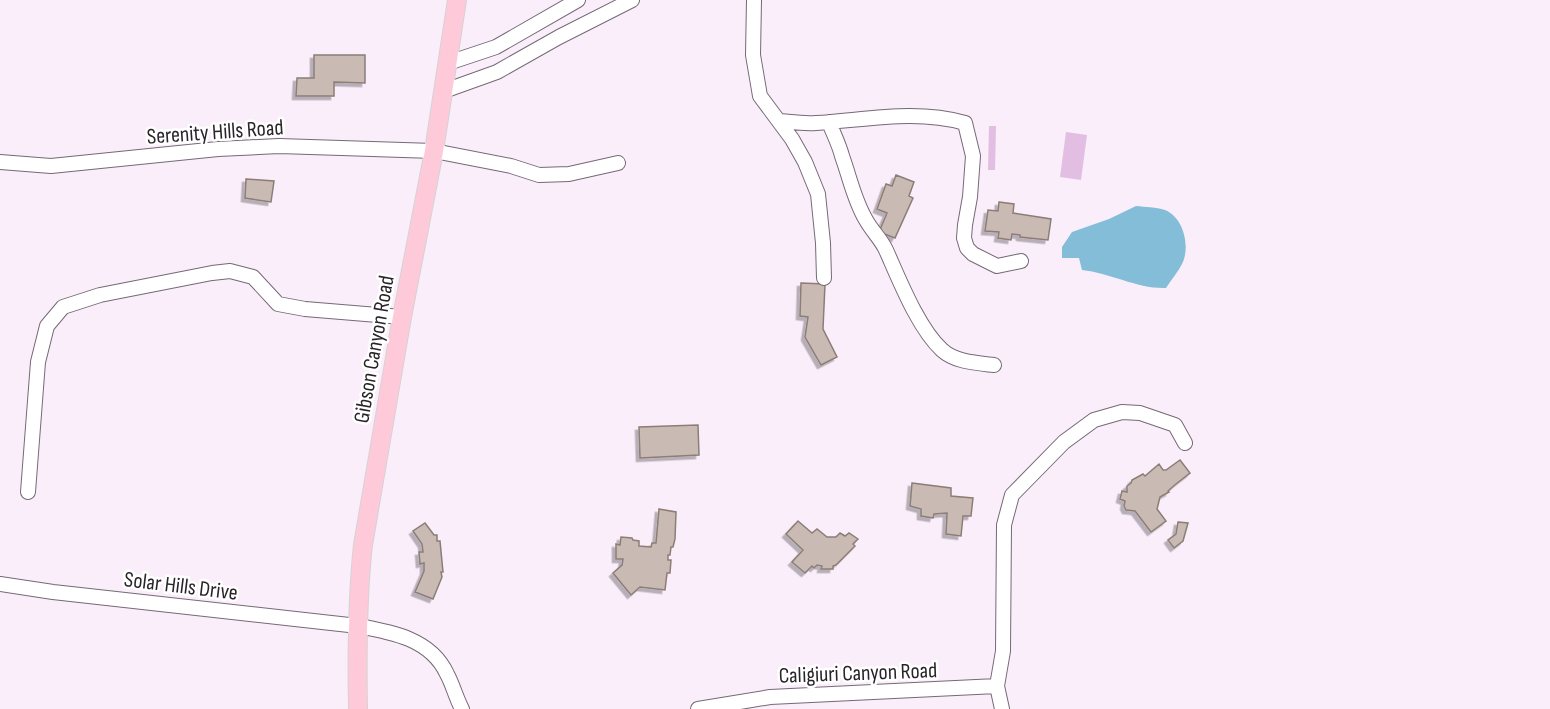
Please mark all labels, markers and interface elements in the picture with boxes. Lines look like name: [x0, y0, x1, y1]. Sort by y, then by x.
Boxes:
street label: Serenity Hills Road: [146, 114, 284, 151]
street label: Gibson Canyon Road: [348, 273, 401, 425]
street label: Solar Hills Drive: [123, 566, 239, 607]
street label: Caligiuri Canyon Road: [778, 657, 938, 690]

